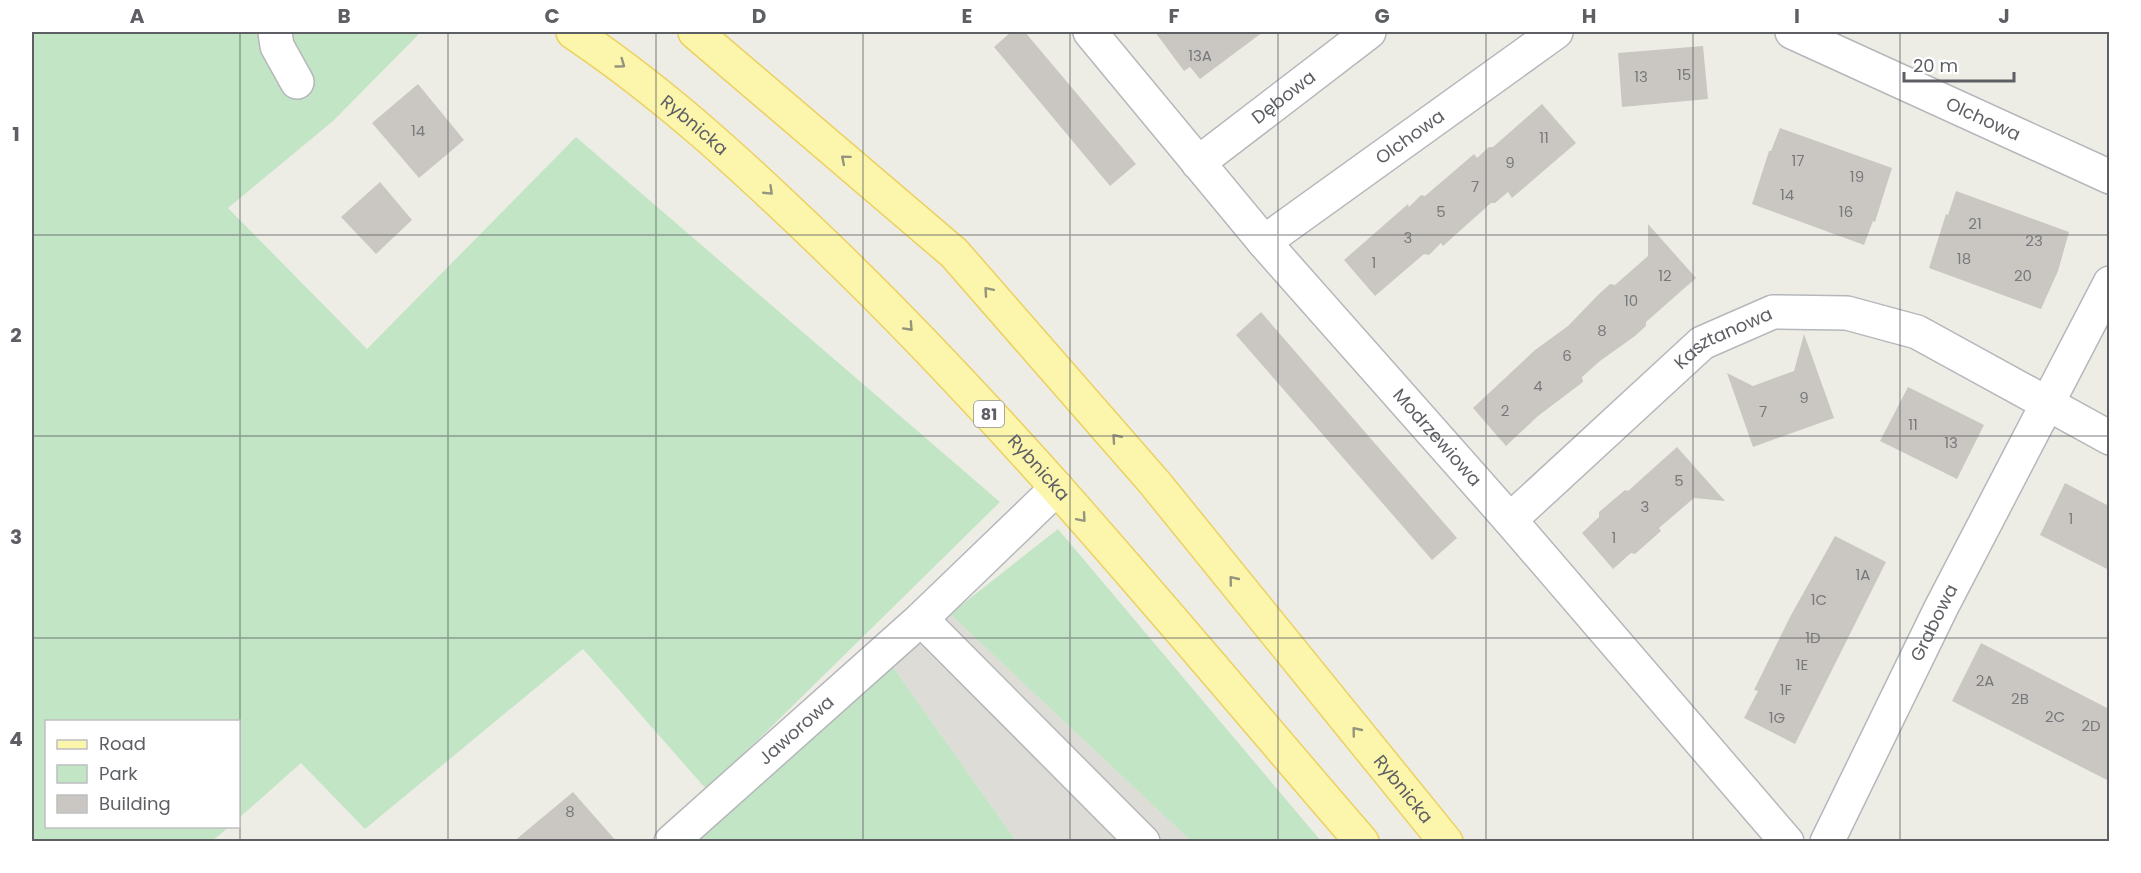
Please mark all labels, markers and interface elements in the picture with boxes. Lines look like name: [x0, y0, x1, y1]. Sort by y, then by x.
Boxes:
text: A: [130, 2, 145, 30]
text: B: [337, 2, 351, 30]
text: C: [544, 2, 560, 30]
text: D: [752, 2, 766, 30]
text: E: [962, 2, 972, 30]
text: F: [1169, 2, 1180, 30]
text: G: [1374, 2, 1390, 30]
text: H: [1582, 2, 1596, 30]
text: I: [1794, 2, 1800, 30]
text: J: [1998, 2, 2010, 30]
house number: 13A: [1188, 45, 1212, 66]
scale bar: [1904, 45, 2014, 83]
text: 20 m: [1913, 53, 1958, 78]
one-way arrow: [614, 57, 625, 68]
street label: Dębowa: [1246, 64, 1321, 130]
house number: 15: [1677, 64, 1691, 85]
house number: 13: [1634, 66, 1648, 87]
street label: Rybnicka: [655, 89, 734, 161]
street label: Olchowa: [1942, 91, 2025, 147]
street label: Olchowa: [1370, 103, 1449, 170]
text: 1: [12, 120, 20, 148]
house number: 14: [411, 120, 425, 141]
house number: 11: [1539, 127, 1549, 148]
house number: 17: [1792, 150, 1805, 171]
house number: 9: [1505, 152, 1515, 173]
one-way arrow: [841, 156, 852, 167]
house number: 19: [1850, 166, 1864, 187]
house number: 7: [1471, 176, 1479, 197]
one-way arrow: [762, 184, 773, 195]
house number: 14: [1780, 184, 1794, 205]
house number: 5: [1436, 201, 1446, 222]
house number: 16: [1839, 201, 1853, 222]
house number: 21: [1968, 213, 1982, 234]
house number: 3: [1404, 227, 1412, 248]
house number: 23: [2025, 230, 2043, 251]
house number: 18: [1957, 248, 1971, 269]
house number: 1: [1372, 252, 1376, 273]
house number: 12: [1658, 265, 1672, 286]
house number: 20: [2014, 265, 2032, 286]
one-way arrow: [984, 287, 995, 298]
house number: 10: [1624, 290, 1638, 311]
street label: Kasztanowa: [1668, 301, 1776, 375]
one-way arrow: [902, 320, 913, 331]
house number: 8: [1597, 320, 1607, 341]
text: 2: [10, 321, 22, 349]
house number: 6: [1562, 345, 1572, 366]
house number: 4: [1533, 375, 1543, 396]
street label: Modrzewiowa: [1387, 383, 1488, 492]
house number: 9: [1799, 387, 1809, 408]
house number: 2: [1501, 400, 1509, 421]
road number: 81: [974, 401, 1004, 427]
house number: 7: [1759, 401, 1767, 422]
house number: 11: [1908, 414, 1918, 435]
street label: Rybnicka: [1002, 429, 1075, 506]
house number: 13: [1944, 432, 1958, 453]
one-way arrow: [1112, 434, 1123, 445]
house number: 5: [1674, 470, 1684, 491]
house number: 3: [1641, 496, 1649, 517]
house number: 1: [2069, 508, 2073, 529]
one-way arrow: [1075, 511, 1086, 522]
text: 3: [10, 523, 22, 551]
house number: 1: [1612, 527, 1616, 548]
house number: 1A: [1856, 564, 1870, 585]
one-way arrow: [1230, 575, 1241, 586]
street label: Grabowa: [1904, 579, 1963, 665]
house number: 1C: [1811, 589, 1827, 610]
house number: 1D: [1805, 627, 1821, 648]
house number: 1E: [1796, 654, 1808, 675]
house number: 2A: [1976, 670, 1994, 691]
house number: 1F: [1780, 679, 1793, 700]
house number: 2B: [2011, 688, 2029, 709]
street label: Jaworowa: [753, 689, 839, 770]
house number: 2C: [2045, 706, 2065, 727]
house number: 1G: [1769, 707, 1786, 728]
house number: 2D: [2081, 715, 2101, 736]
legend: [45, 720, 240, 828]
text: 4: [9, 725, 23, 753]
one-way arrow: [1353, 727, 1364, 738]
text: Road: [99, 731, 146, 756]
street label: Rybnicka: [1368, 749, 1439, 828]
text: Park: [99, 761, 138, 786]
text: Building: [99, 791, 171, 816]
house number: 8: [565, 801, 575, 822]

